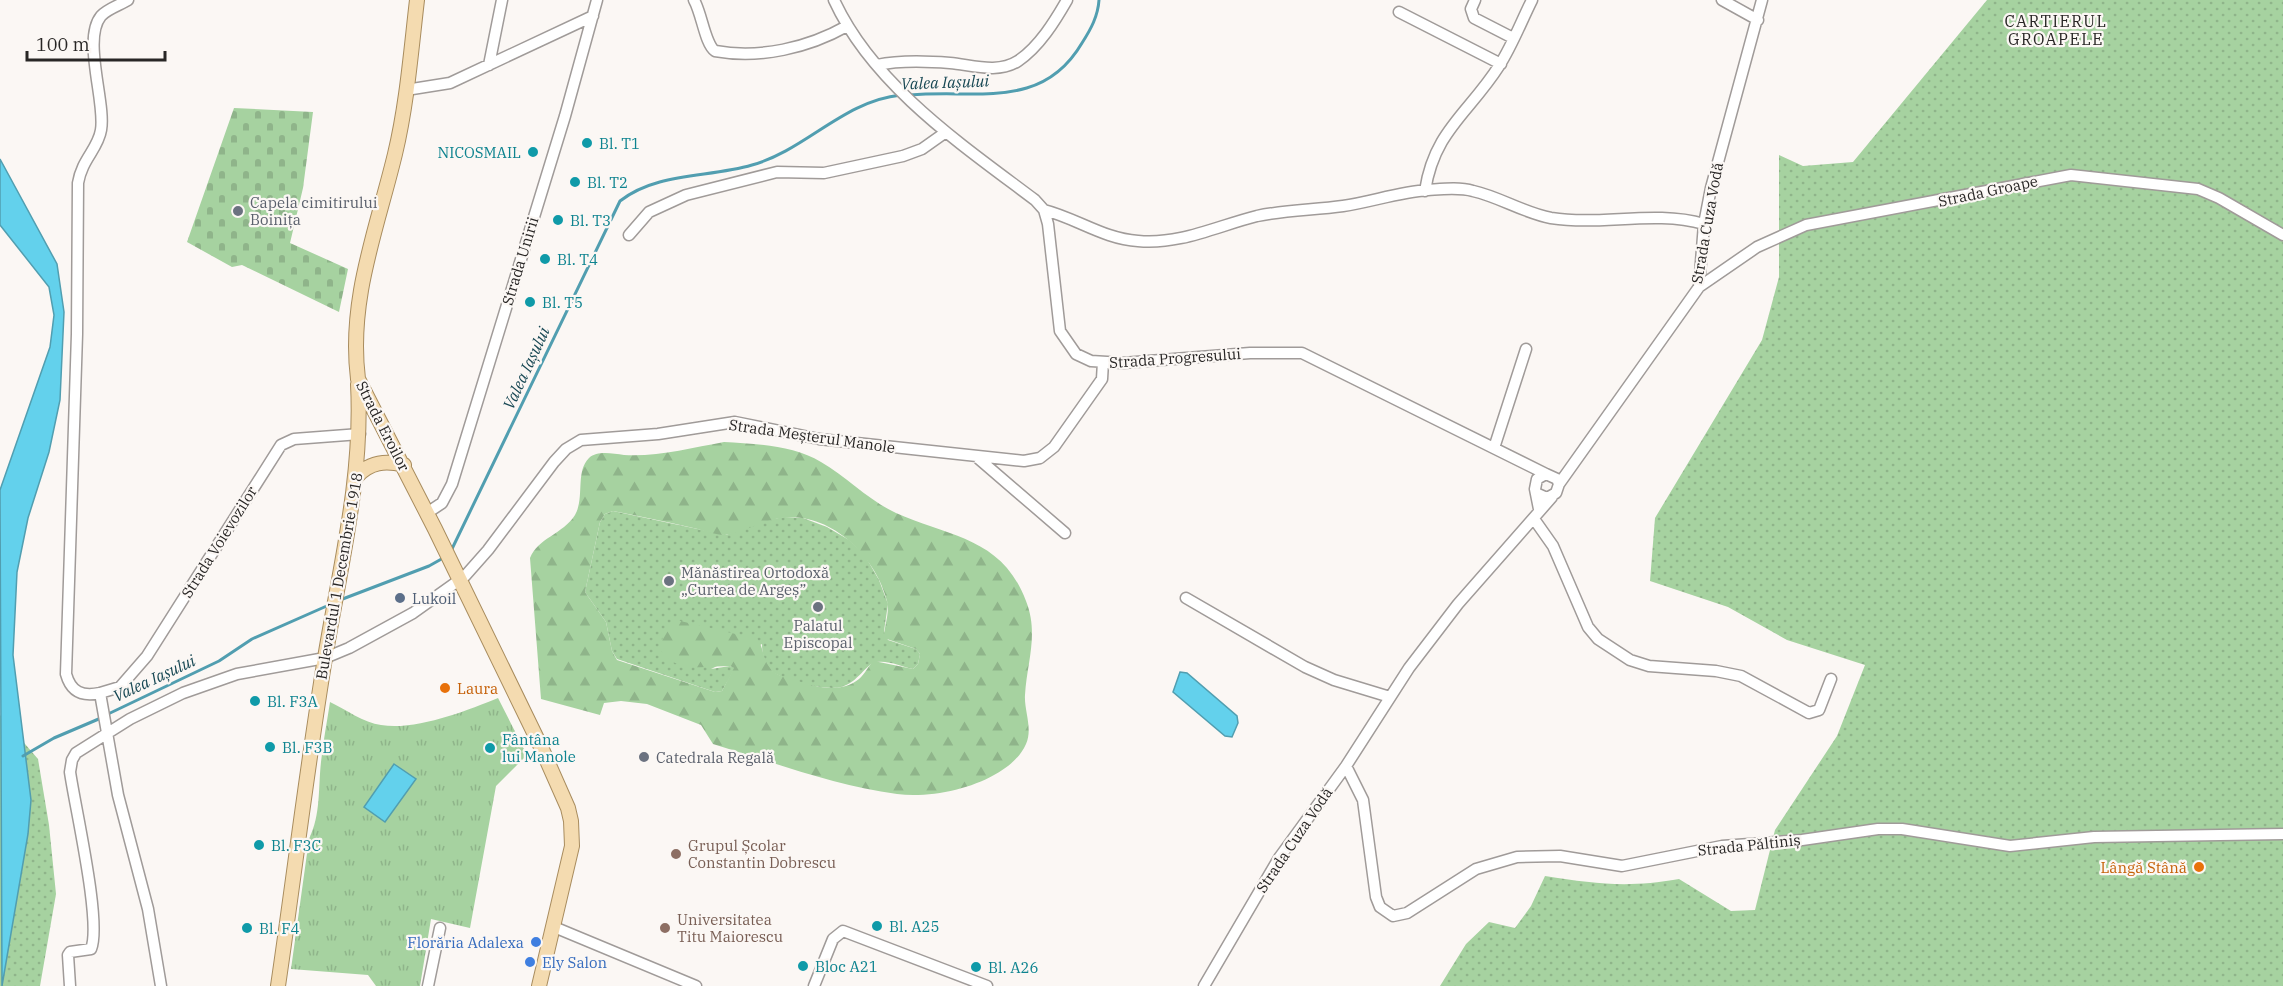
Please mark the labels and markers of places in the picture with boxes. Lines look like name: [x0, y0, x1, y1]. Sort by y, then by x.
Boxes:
place label: Bl. T1: [599, 134, 640, 153]
marker: Bl. T1: [580, 136, 594, 150]
place label: NICOSMAIL: [438, 143, 521, 162]
marker: NICOSMAIL: [526, 145, 540, 159]
place label: Bl. T2: [587, 173, 628, 192]
marker: Bl. T2: [568, 175, 582, 189]
place label: Capela cimitirului Boinița: [250, 193, 378, 229]
marker: Capela cimitirului Boinița: [231, 204, 245, 218]
place label: Bl. T3: [570, 211, 611, 230]
marker: Bl. T3: [551, 213, 565, 227]
place label: Bl. T4: [557, 250, 598, 269]
marker: Bl. T4: [538, 252, 552, 266]
place label: Bl. T5: [542, 293, 583, 312]
marker: Bl. T5: [523, 295, 537, 309]
place label: Mănăstirea Ortodoxă „Curtea de Argeș”: [681, 563, 829, 599]
marker: Mănăstirea Ortodoxă „Curtea de Argeș”: [662, 574, 676, 588]
place label: Lukoil: [412, 589, 456, 608]
marker: Lukoil: [393, 591, 407, 605]
marker: Palatul Episcopal: [811, 600, 825, 614]
place label: Palatul Episcopal: [784, 616, 852, 652]
place label: Laura: [457, 679, 498, 698]
marker: Laura: [438, 681, 452, 695]
place label: Bl. F3A: [267, 692, 319, 711]
marker: Bl. F3A: [248, 694, 262, 708]
place label: Fântâna lui Manole: [502, 730, 576, 766]
place label: Bl. F3B: [282, 738, 333, 757]
marker: Bl. F3B: [263, 740, 277, 754]
marker: Fântâna lui Manole: [483, 741, 497, 755]
place label: Catedrala Regală: [656, 748, 774, 767]
marker: Catedrala Regală: [637, 750, 651, 764]
place label: Bl. F3C: [271, 836, 321, 855]
place label: Grupul Școlar Constantin Dobrescu: [688, 836, 836, 872]
marker: Bl. F3C: [252, 838, 266, 852]
marker: Grupul Școlar Constantin Dobrescu: [669, 847, 683, 861]
place label: Lângă Stână: [2100, 858, 2187, 877]
marker: Lângă Stână: [2192, 860, 2206, 874]
place label: Universitatea Titu Maiorescu: [677, 910, 783, 946]
place label: Bl. A25: [889, 917, 940, 936]
place label: Bl. F4: [259, 919, 300, 938]
marker: Bl. A25: [870, 919, 884, 933]
marker: Bl. F4: [240, 921, 254, 935]
marker: Universitatea Titu Maiorescu: [658, 921, 672, 935]
place label: Florăria Adalexa: [407, 933, 524, 952]
marker: Florăria Adalexa: [529, 935, 543, 949]
place label: Ely Salon: [542, 953, 608, 972]
marker: Ely Salon: [523, 955, 537, 969]
place label: Bloc A21: [815, 957, 878, 976]
place label: Bl. A26: [988, 958, 1039, 977]
marker: Bloc A21: [796, 959, 810, 973]
marker: Bl. A26: [969, 960, 983, 974]

